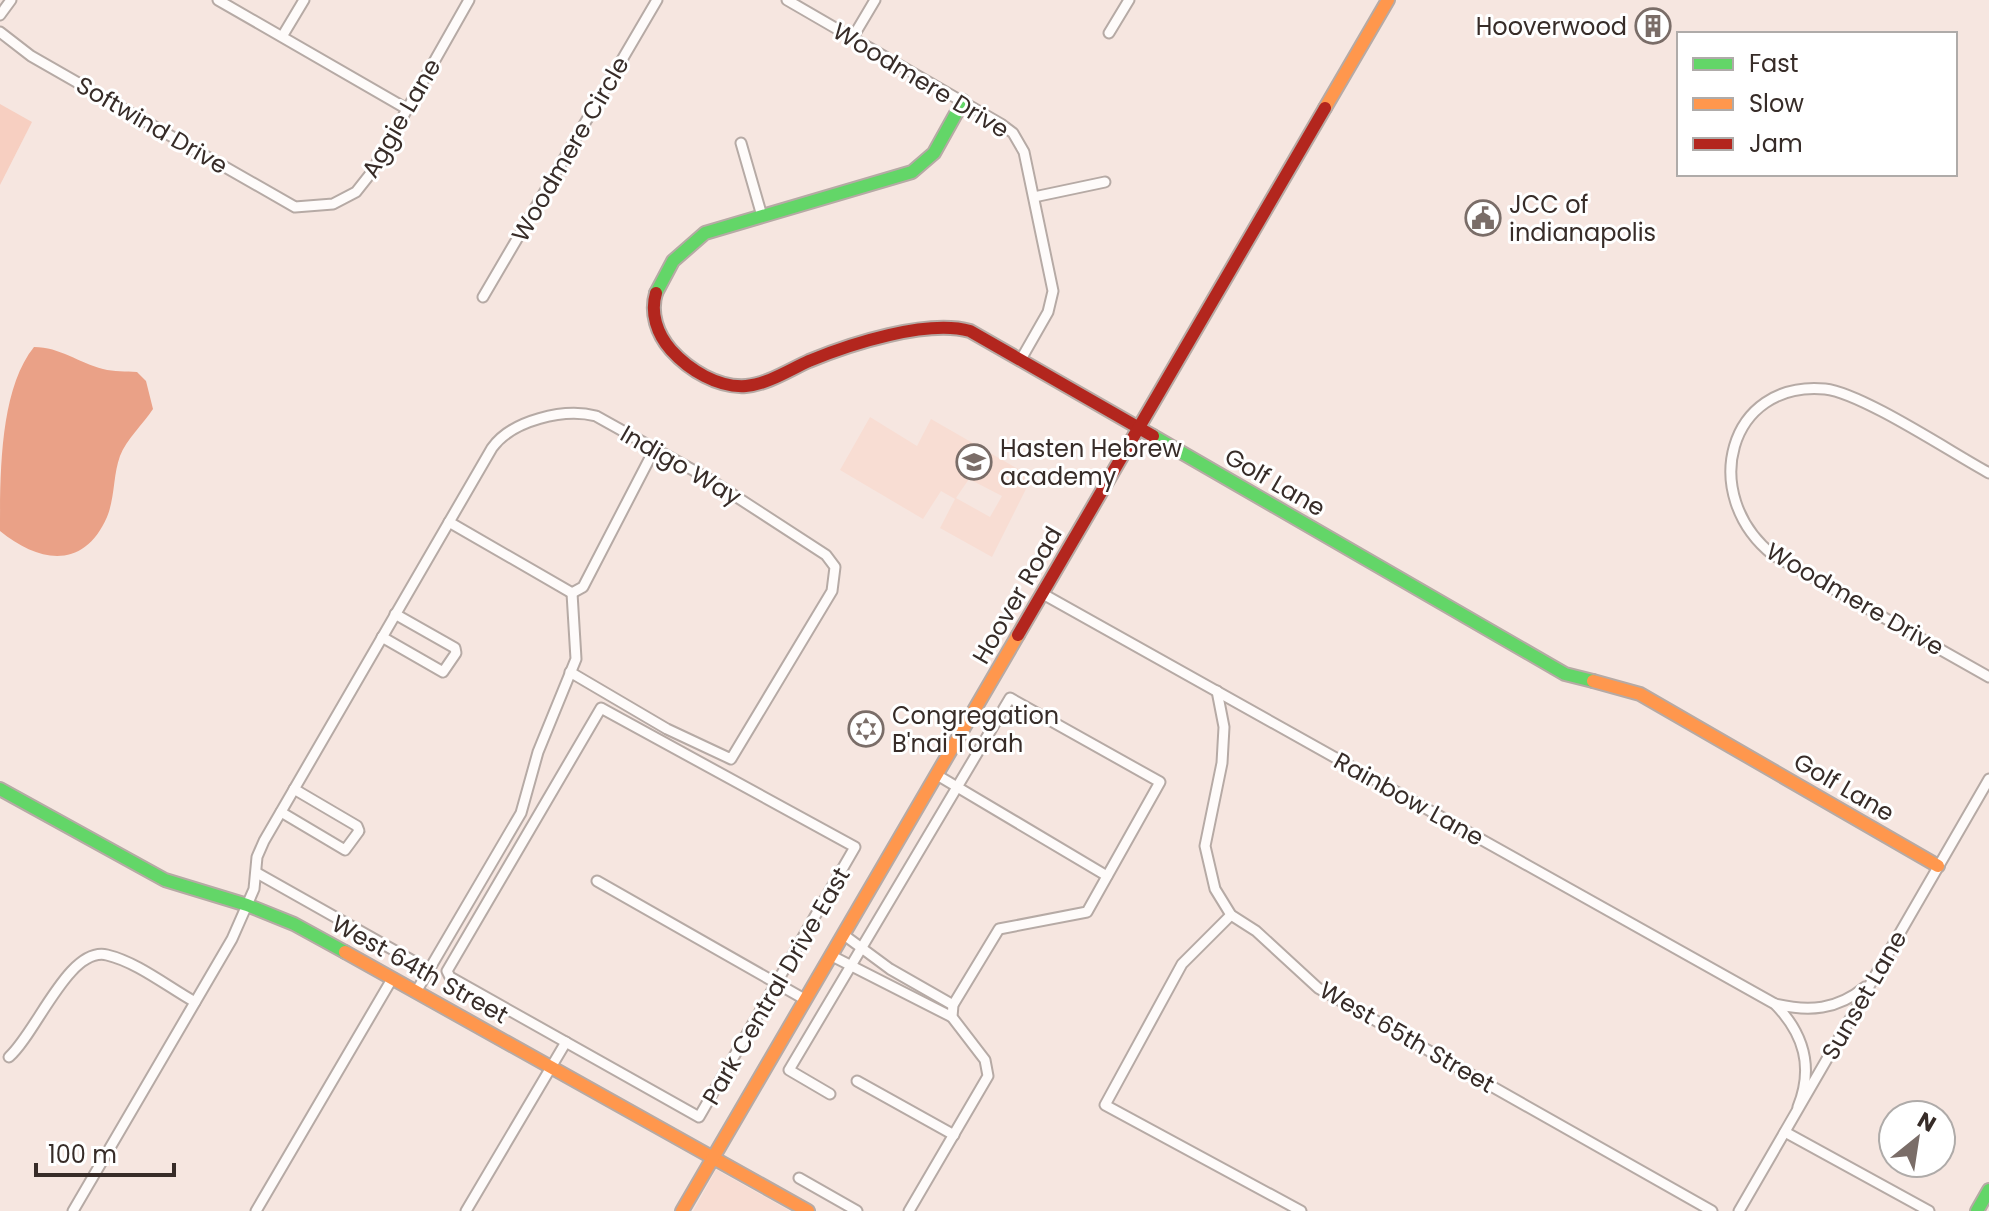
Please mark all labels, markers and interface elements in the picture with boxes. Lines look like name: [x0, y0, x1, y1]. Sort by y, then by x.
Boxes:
building icon: Hooverwood: [1634, 7, 1672, 45]
place label: Hooverwood: [1476, 10, 1627, 43]
street label: Woodmere Drive: [827, 14, 1015, 146]
legend: [1677, 32, 1957, 176]
text: Fast: [1749, 47, 1799, 80]
street label: Woodmere Circle: [503, 50, 637, 248]
street label: Aggie Lane: [354, 52, 448, 184]
street label: Softwind Drive: [70, 68, 234, 182]
text: Slow: [1749, 87, 1804, 120]
text: Jam: [1749, 127, 1803, 160]
place label: JCC of indianapolis: [1509, 188, 1656, 249]
public building icon: JCC of indianapolis: [1464, 199, 1502, 237]
street label: Indigo Way: [614, 417, 748, 513]
place label: Hasten Hebrew academy: [1000, 432, 1182, 493]
street label: Golf Lane: [1219, 440, 1331, 524]
school or university icon: Hasten Hebrew academy: [955, 443, 993, 481]
street label: Hoover Road: [964, 520, 1070, 670]
street label: Woodmere Drive: [1760, 535, 1950, 663]
place label: Congregation B'nai Torah: [892, 699, 1059, 760]
synagogue icon: Congregation B'nai Torah: [847, 710, 885, 748]
street label: Rainbow Lane: [1328, 744, 1490, 854]
street label: Golf Lane: [1788, 745, 1900, 829]
street label: Park Central Drive East: [694, 861, 858, 1111]
street label: West 64th Street: [326, 907, 514, 1031]
street label: Sunset Lane: [1814, 924, 1914, 1066]
street label: West 65th Street: [1313, 973, 1501, 1101]
north arrow: [1877, 1099, 1957, 1179]
text: N: [1912, 1105, 1942, 1140]
scale bar: [36, 1127, 174, 1177]
text: 100 m: [48, 1138, 117, 1171]

